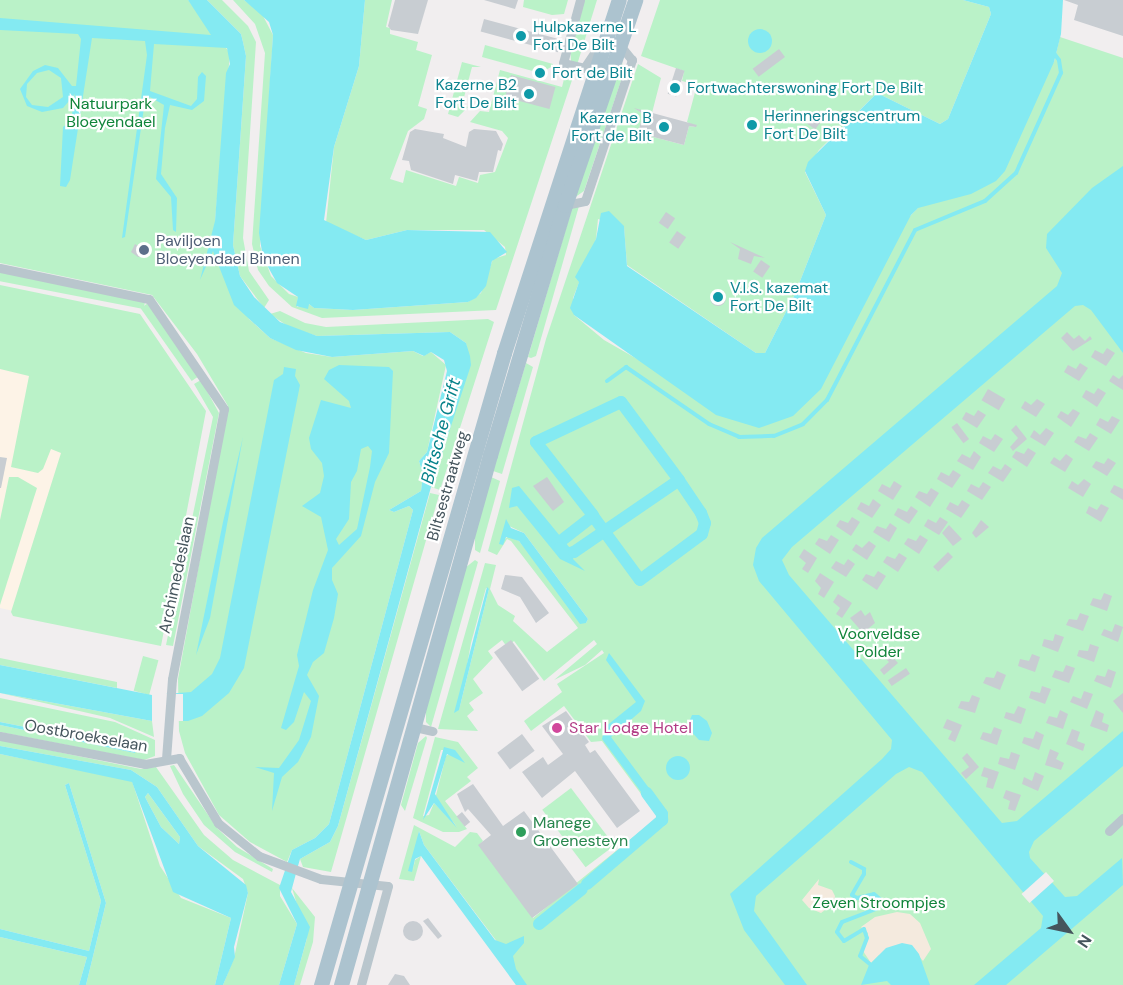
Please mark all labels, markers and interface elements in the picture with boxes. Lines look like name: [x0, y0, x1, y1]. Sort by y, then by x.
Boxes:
place label: Hulpkazerne L Fort De Bilt: [533, 17, 637, 55]
marker: Hulpkazerne L Fort De Bilt: [514, 29, 528, 43]
place label: Fort de Bilt: [552, 63, 633, 83]
marker: Fort de Bilt: [533, 66, 547, 80]
place label: Kazerne B2 Fort De Bilt: [435, 75, 517, 113]
place label: Fortwachterswoning Fort De Bilt: [687, 78, 923, 98]
marker: Fortwachterswoning Fort De Bilt: [668, 81, 682, 95]
marker: Kazerne B2 Fort De Bilt: [522, 87, 536, 101]
park label: Natuurpark Bloeyendael: [66, 94, 156, 132]
place label: Herinneringscentrum Fort De Bilt: [764, 106, 920, 144]
place label: Kazerne B Fort de Bilt: [571, 108, 652, 146]
marker: Herinneringscentrum Fort De Bilt: [745, 118, 759, 132]
marker: Kazerne B Fort de Bilt: [657, 120, 671, 134]
place label: Paviljoen Bloeyendael Binnen: [156, 231, 300, 269]
marker: Paviljoen Bloeyendael Binnen: [137, 243, 151, 257]
place label: V.I.S. kazemat Fort De Bilt: [730, 278, 828, 316]
marker: V.I.S. kazemat Fort De Bilt: [711, 290, 725, 304]
water label: Biltsche Grift: [416, 376, 466, 486]
street label: Biltsestraatweg: [423, 429, 473, 543]
street label: Archimedeslaan: [155, 515, 199, 635]
park label: Voorveldse Polder: [838, 624, 920, 662]
street label: Oostbroekselaan: [23, 716, 149, 756]
place label: Star Lodge Hotel: [569, 718, 692, 738]
marker: Star Lodge Hotel: [550, 721, 564, 735]
place label: Manege Groenesteyn: [533, 813, 628, 851]
marker: Manege Groenesteyn: [514, 825, 528, 839]
park label: Zeven Stroompjes: [812, 893, 946, 913]
north arrow: [1039, 901, 1099, 961]
text: N: [1073, 930, 1097, 952]

